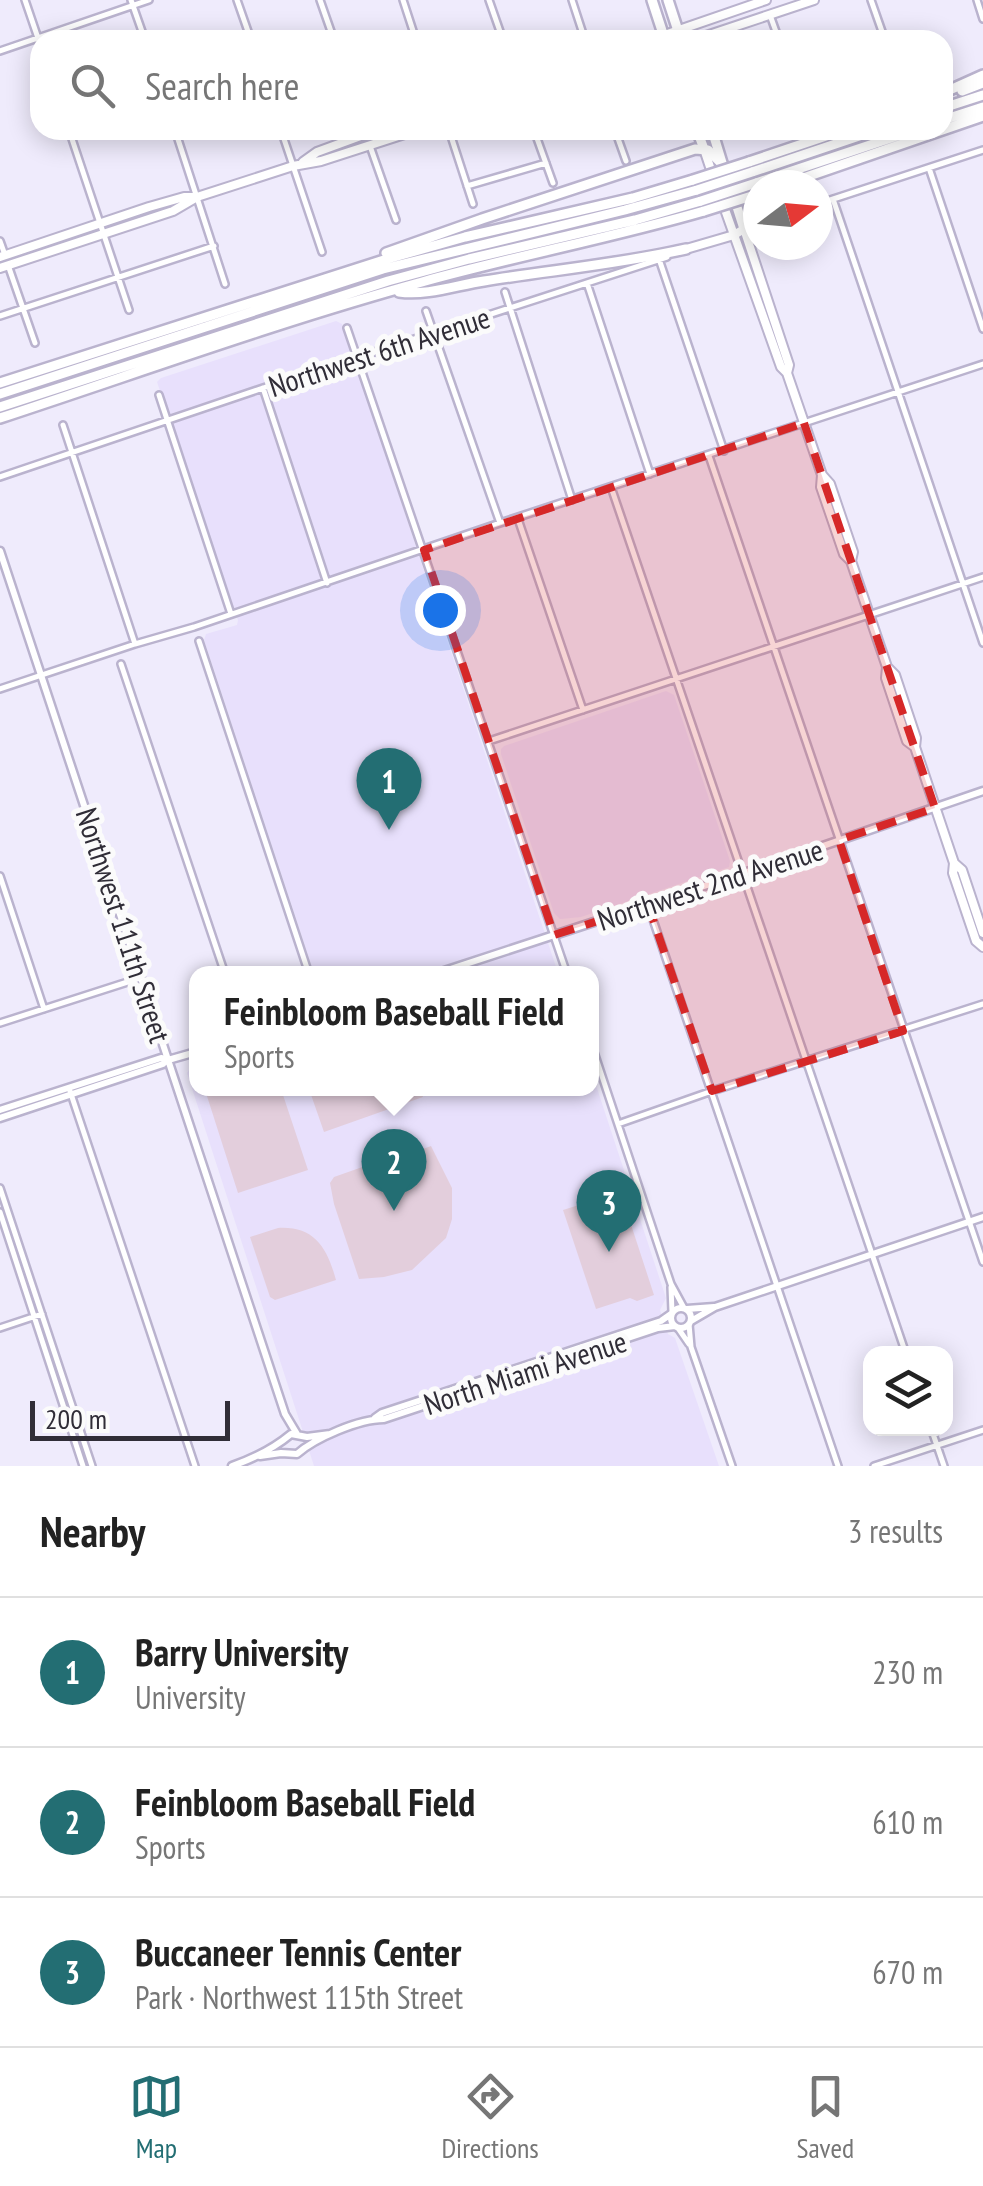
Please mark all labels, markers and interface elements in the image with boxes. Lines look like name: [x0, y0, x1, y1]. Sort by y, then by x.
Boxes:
search box: [30, 30, 953, 140]
icon: search: [65, 58, 120, 113]
text: Search here: [145, 61, 299, 110]
north arrow: [743, 170, 833, 260]
street label: Northwest 6th Avenue: [263, 297, 495, 405]
your location: [415, 585, 466, 636]
pin: 1: [356, 748, 422, 830]
street label: Northwest 111th Street: [68, 803, 181, 1048]
street label: Northwest 2nd Avenue: [592, 829, 828, 939]
popup: [189, 966, 599, 1096]
text: Feinbloom Baseball Field: [224, 986, 564, 1035]
text: Sports: [224, 1035, 294, 1077]
pin: 2: [362, 1128, 426, 1211]
pin: 3: [576, 1170, 642, 1252]
street label: North Miami Avenue: [419, 1321, 631, 1423]
map controls: [863, 1346, 953, 1436]
button: layers: [863, 1346, 953, 1436]
scale bar: [30, 1396, 230, 1440]
text: 200 m: [45, 1400, 107, 1437]
text: Nearby: [40, 1504, 145, 1559]
text: 3 results: [848, 1510, 943, 1552]
text: Barry University: [135, 1627, 348, 1676]
text: 1: [65, 1651, 80, 1693]
text: 230 m: [872, 1651, 943, 1693]
text: University: [135, 1676, 245, 1718]
text: Feinbloom Baseball Field: [135, 1777, 475, 1826]
text: 2: [65, 1801, 80, 1843]
text: 610 m: [872, 1801, 943, 1843]
text: Sports: [135, 1826, 206, 1868]
text: Buccaneer Tennis Center: [135, 1927, 461, 1976]
text: 3: [65, 1951, 80, 1993]
text: 670 m: [872, 1951, 943, 1993]
text: Park · Northwest 115th Street: [135, 1976, 463, 2018]
tab: Map: [129, 2069, 184, 2166]
tab: Directions: [441, 2069, 539, 2166]
tab: Saved: [796, 2069, 854, 2166]

